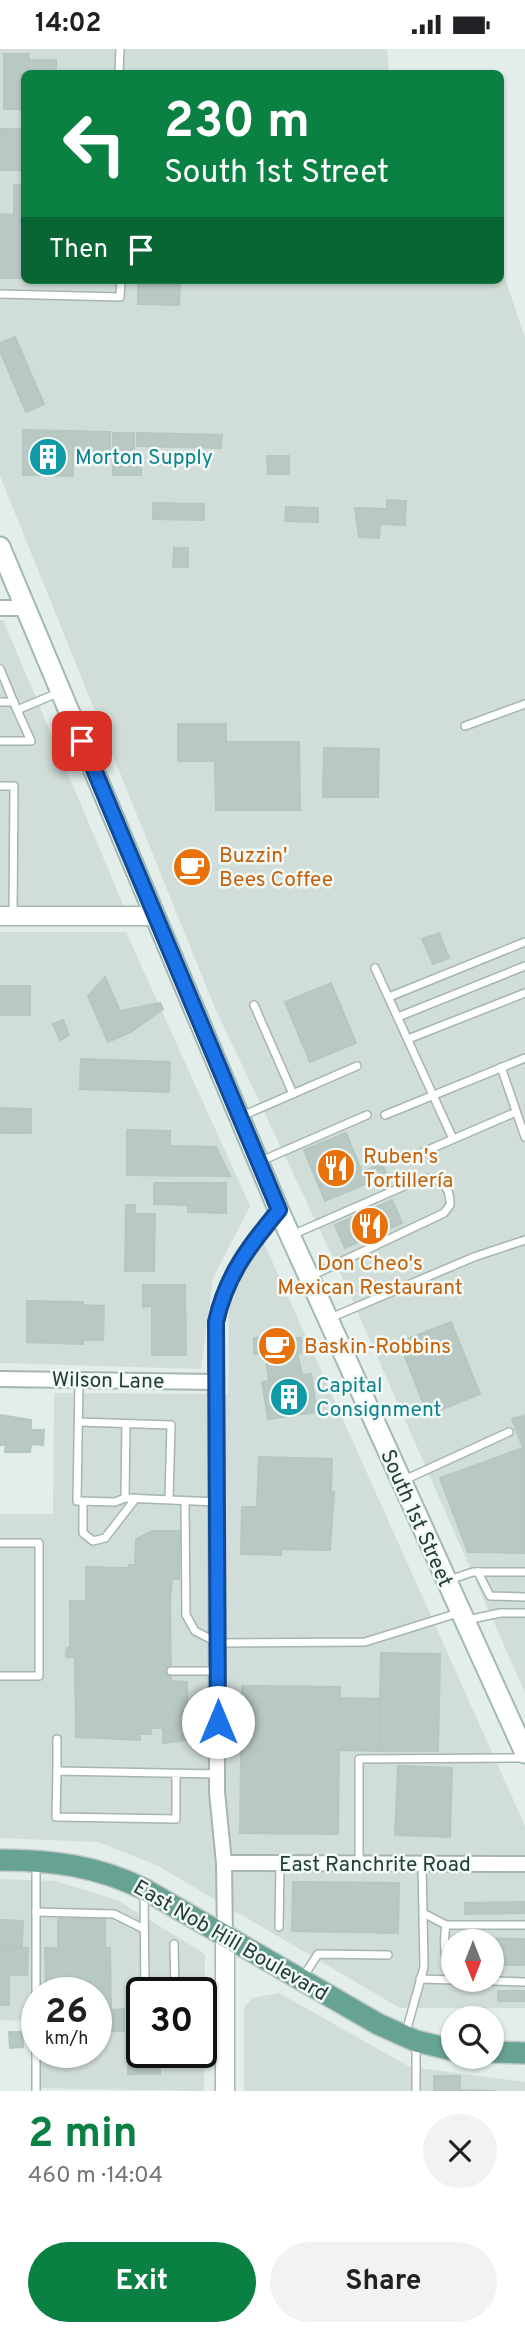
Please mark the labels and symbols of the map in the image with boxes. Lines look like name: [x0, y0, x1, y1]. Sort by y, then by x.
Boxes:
building icon: Morton Supply: [27, 436, 69, 478]
place label: Morton Supply: [75, 445, 213, 472]
pin: [52, 711, 112, 771]
place label: Buzzin' Bees Coffee: [219, 843, 333, 894]
cafe icon: Buzzin' Bees Coffee: [171, 846, 213, 888]
place label: Ruben's Tortillería: [363, 1144, 453, 1195]
restaurant icon: Ruben's Tortillería: [315, 1147, 357, 1189]
restaurant icon: Don Cheo's Mexican Restaurant: [349, 1205, 391, 1247]
place label: Don Cheo's Mexican Restaurant: [277, 1251, 463, 1302]
cafe icon: Baskin-Robbins: [256, 1325, 298, 1367]
place label: Baskin-Robbins: [304, 1334, 451, 1361]
street label: Wilson Lane: [51, 1367, 165, 1396]
place label: Capital Consignment: [316, 1373, 441, 1424]
building icon: Capital Consignment: [268, 1376, 310, 1418]
street label: South 1st Street: [373, 1446, 458, 1592]
position arrow: [181, 1685, 255, 1759]
street label: East Ranchrite Road: [279, 1852, 471, 1879]
street label: East Nob Hill Boulevard: [128, 1875, 332, 2008]
north arrow: [441, 1929, 504, 1991]
speed limit sign: 30: [126, 1977, 217, 2068]

